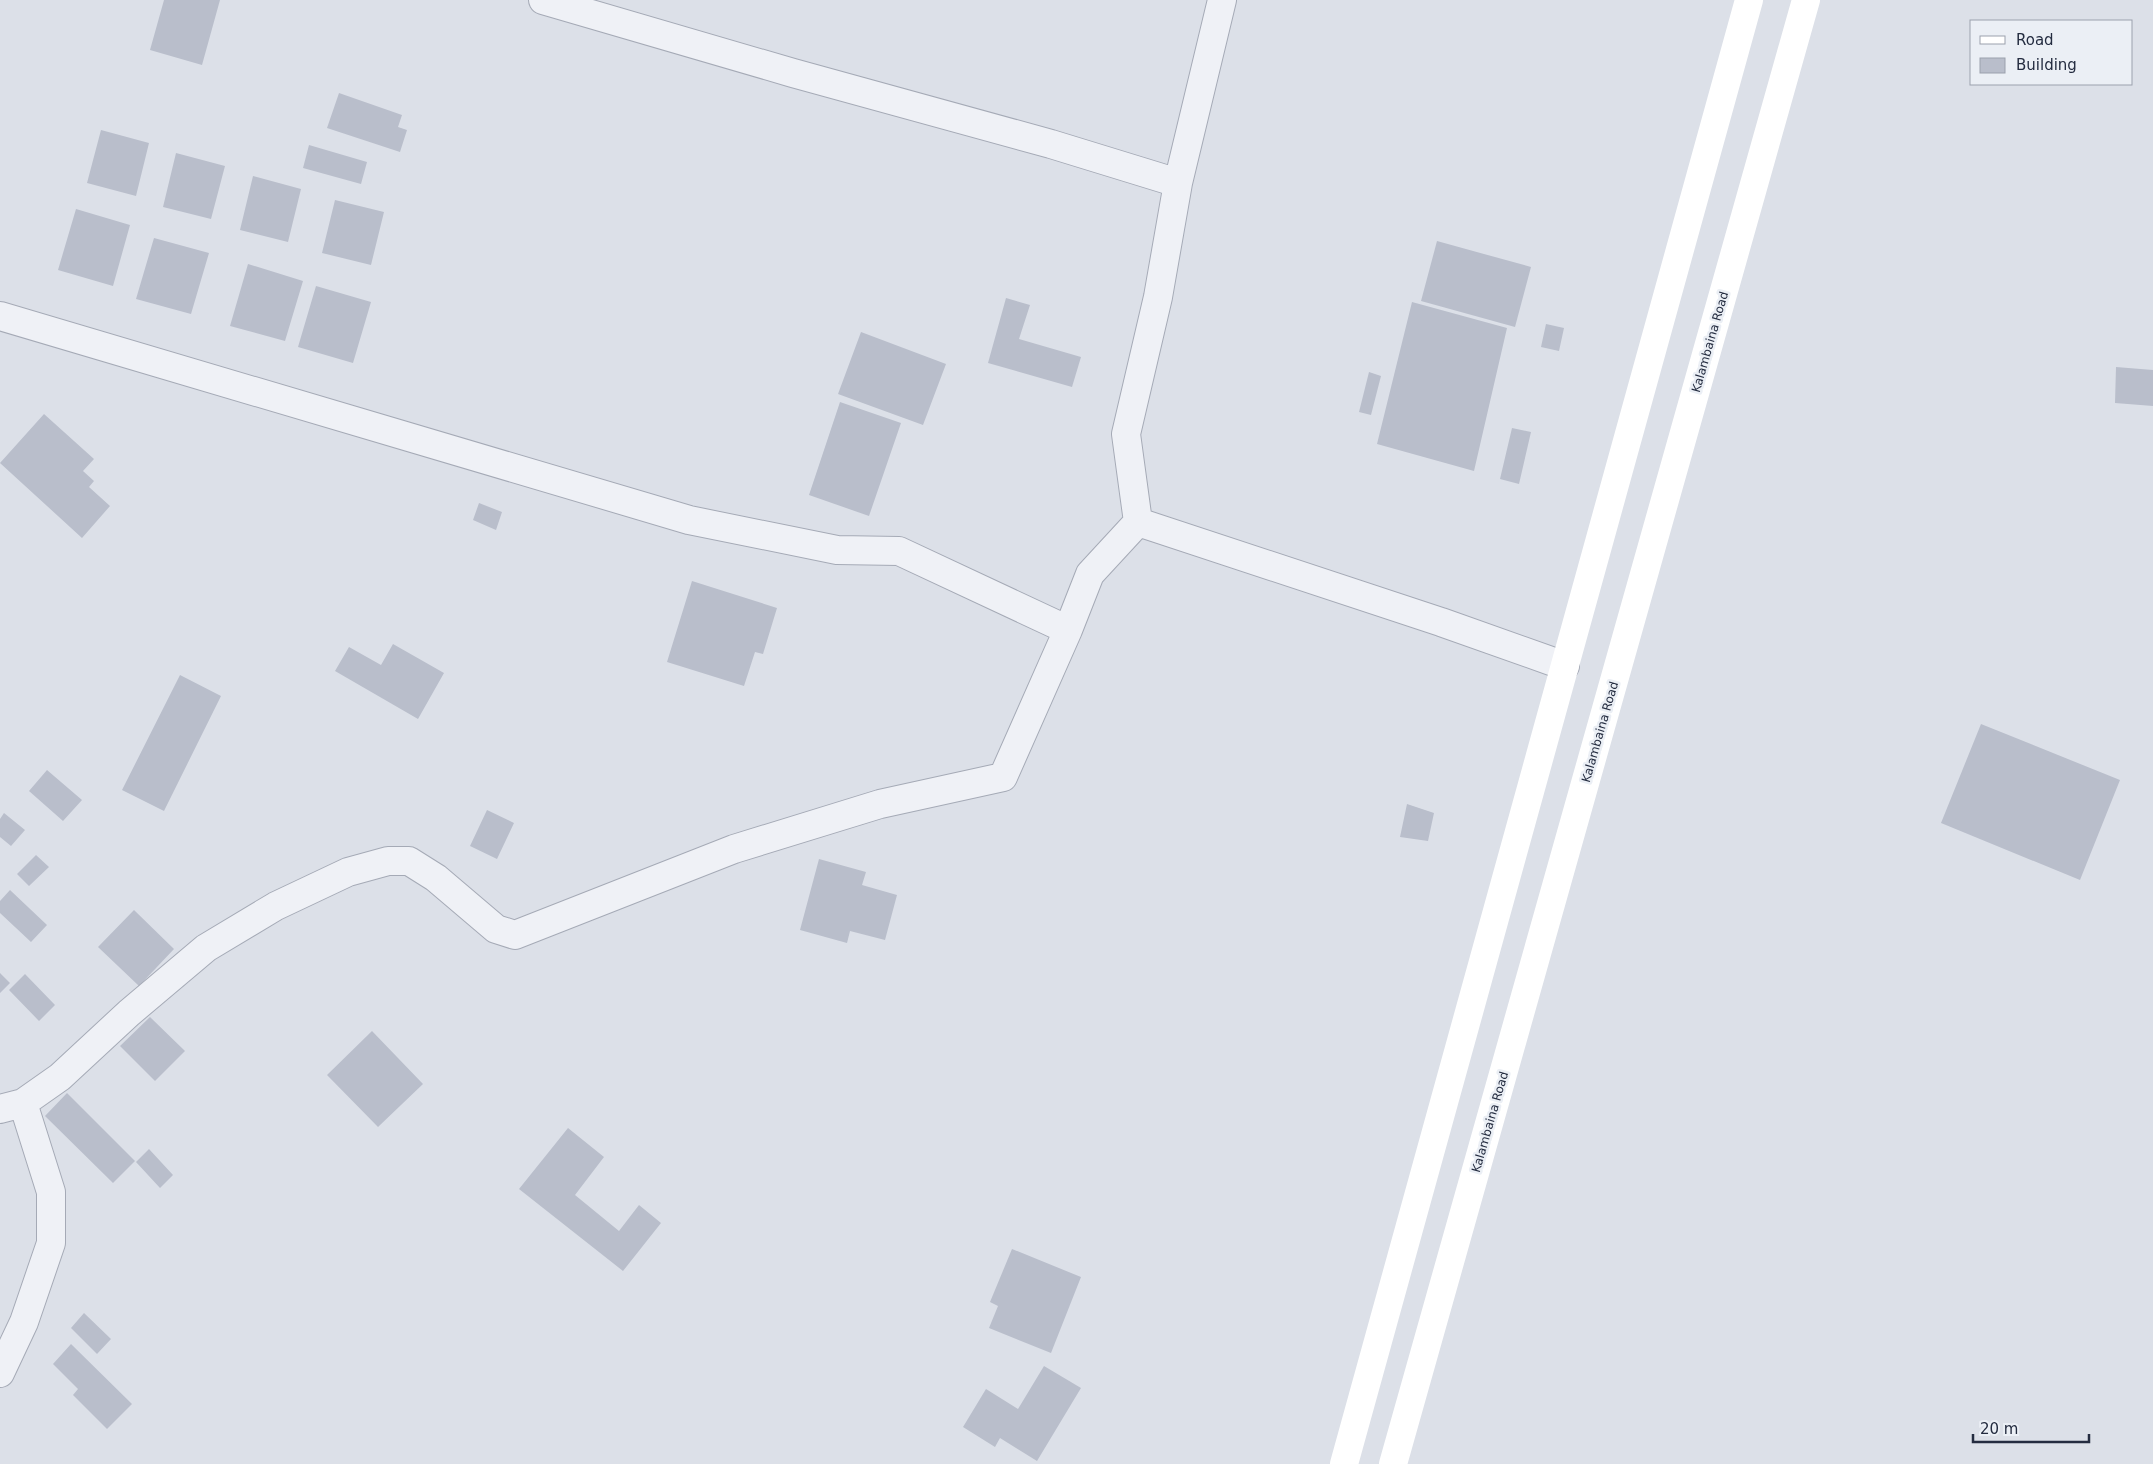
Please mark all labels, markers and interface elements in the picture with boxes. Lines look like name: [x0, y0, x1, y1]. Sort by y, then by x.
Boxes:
legend: [1970, 20, 2133, 85]
text: Road: [2016, 31, 2054, 49]
text: Building: [2016, 56, 2077, 74]
street label: Kalambaina Road: [1689, 290, 1731, 394]
street label: Kalambaina Road: [1579, 680, 1621, 784]
street label: Kalambaina Road: [1469, 1070, 1511, 1174]
scale bar: [1973, 1412, 2089, 1444]
text: 20 m: [1980, 1420, 2018, 1438]

